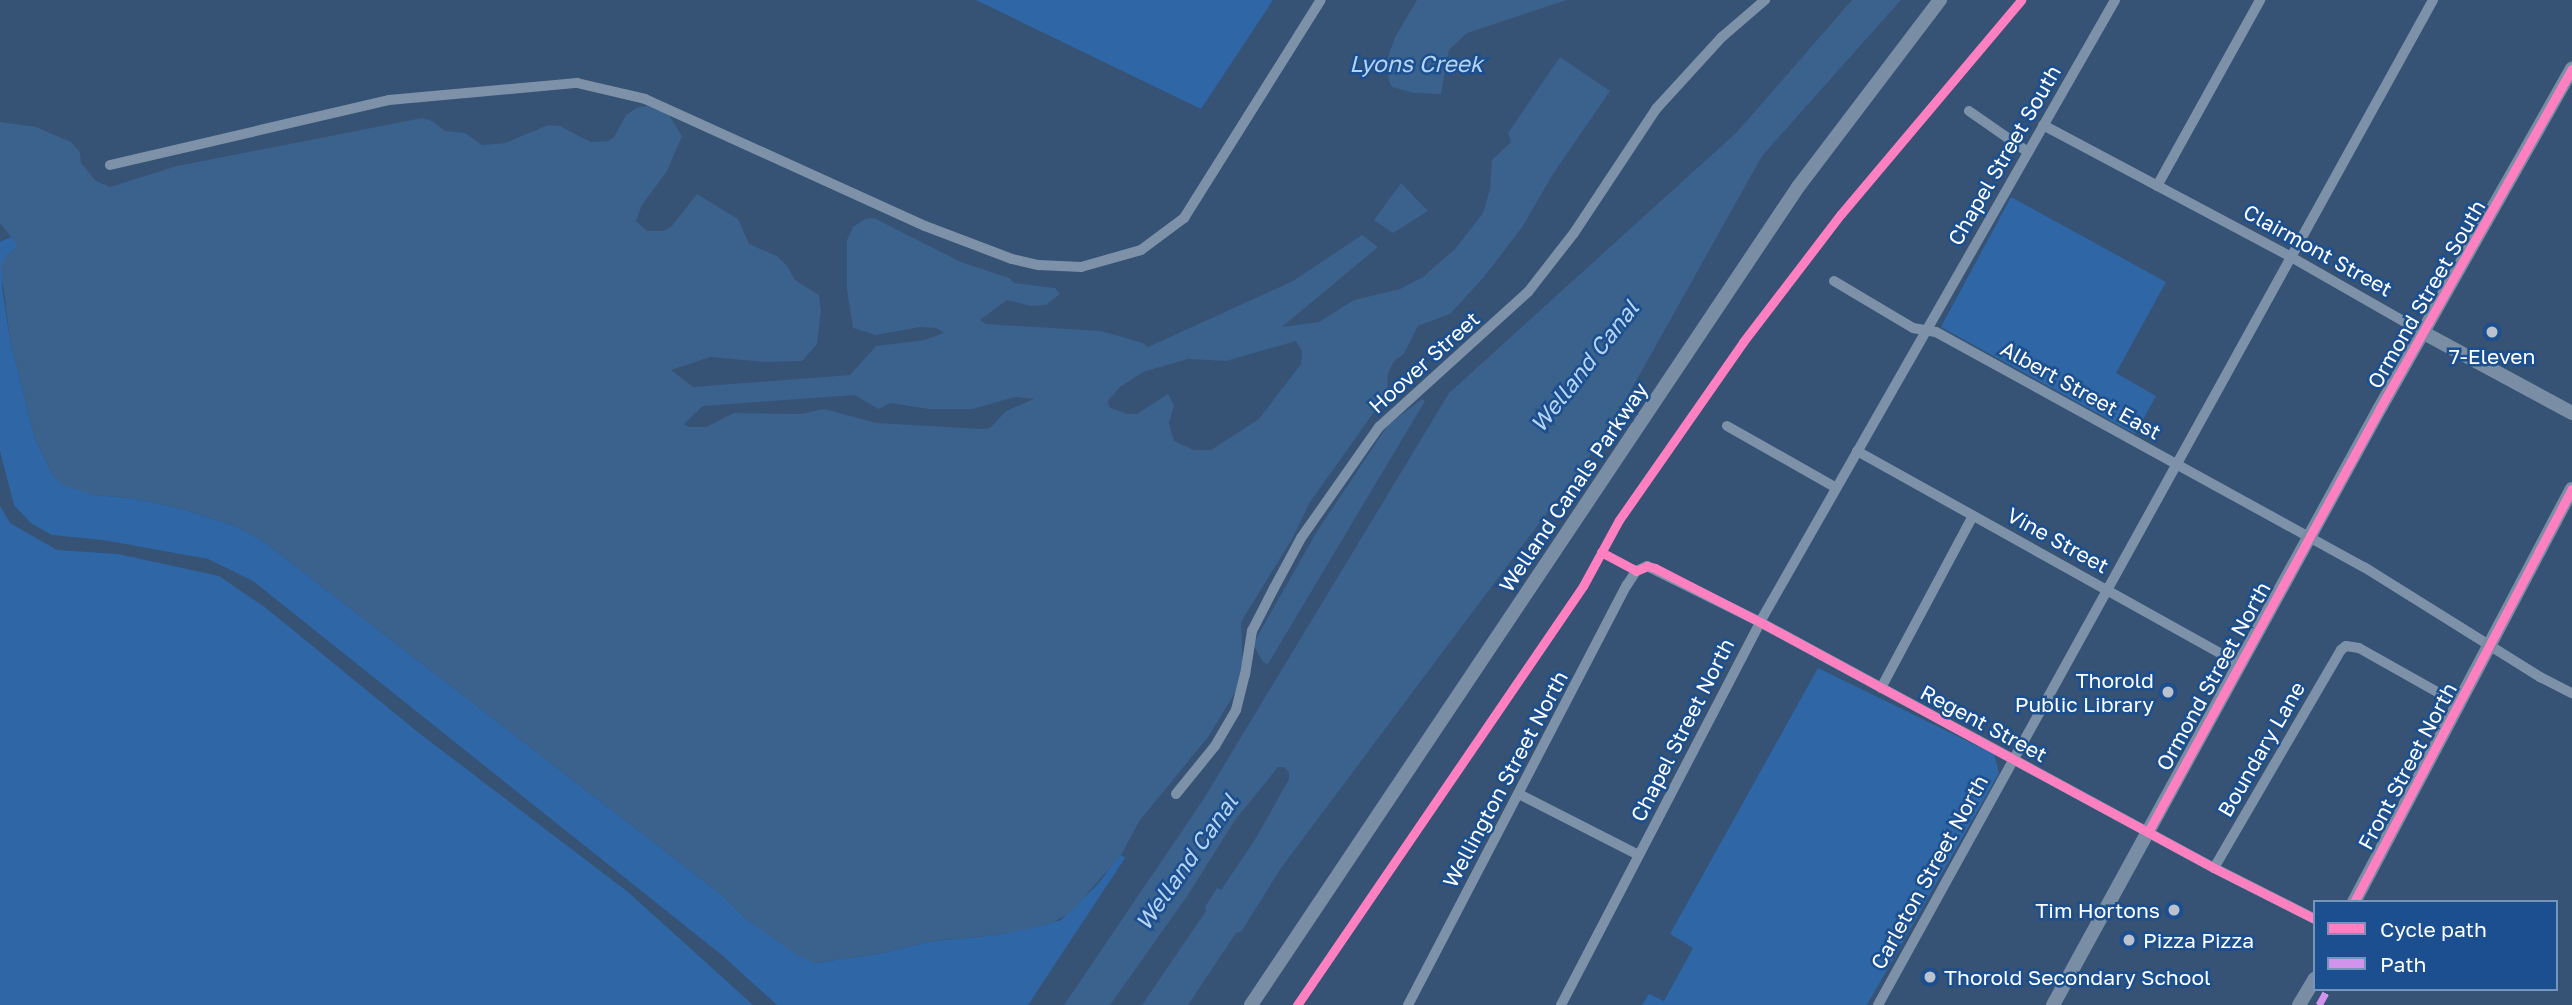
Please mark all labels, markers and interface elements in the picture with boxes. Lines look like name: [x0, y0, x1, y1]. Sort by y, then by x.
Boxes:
water label: Lyons Creek: [1349, 49, 1483, 77]
street label: Chapel Street South: [1942, 61, 2066, 249]
street label: Ormond Street South: [2362, 195, 2490, 393]
street label: Clairmont Street: [2239, 199, 2397, 301]
water label: Welland Canal: [1524, 295, 1644, 437]
street label: Hoover Street: [1364, 306, 1484, 418]
marker: 7-Eleven: [2484, 324, 2500, 340]
street label: Albert Street East: [1997, 336, 2165, 444]
place label: 7-Eleven: [2449, 343, 2535, 369]
street label: Welland Canals Parkway: [1493, 377, 1653, 597]
street label: Vine Street: [2003, 502, 2113, 578]
street label: Ormond Street North: [2151, 577, 2275, 775]
street label: Chapel Street North: [1625, 634, 1739, 826]
street label: Wellington Street North: [1437, 666, 1573, 892]
place label: Thorold Public Library: [2015, 667, 2154, 717]
street label: Boundary Lane: [2212, 677, 2310, 821]
street label: Front Street North: [2352, 678, 2462, 854]
street label: Regent Street: [1916, 679, 2052, 767]
marker: Thorold Public Library: [2160, 684, 2176, 700]
street label: Carleton Street North: [1865, 771, 1993, 973]
water label: Welland Canal: [1129, 789, 1243, 935]
place label: Tim Hortons: [2035, 897, 2160, 923]
legend: [2313, 900, 2558, 991]
marker: Tim Hortons: [2166, 902, 2182, 918]
text: Cycle path: [2380, 916, 2487, 942]
place label: Pizza Pizza: [2143, 927, 2254, 953]
marker: Pizza Pizza: [2121, 932, 2137, 948]
text: Path: [2380, 951, 2427, 977]
place label: Thorold Secondary School: [1944, 964, 2211, 990]
marker: Thorold Secondary School: [1922, 969, 1938, 985]

